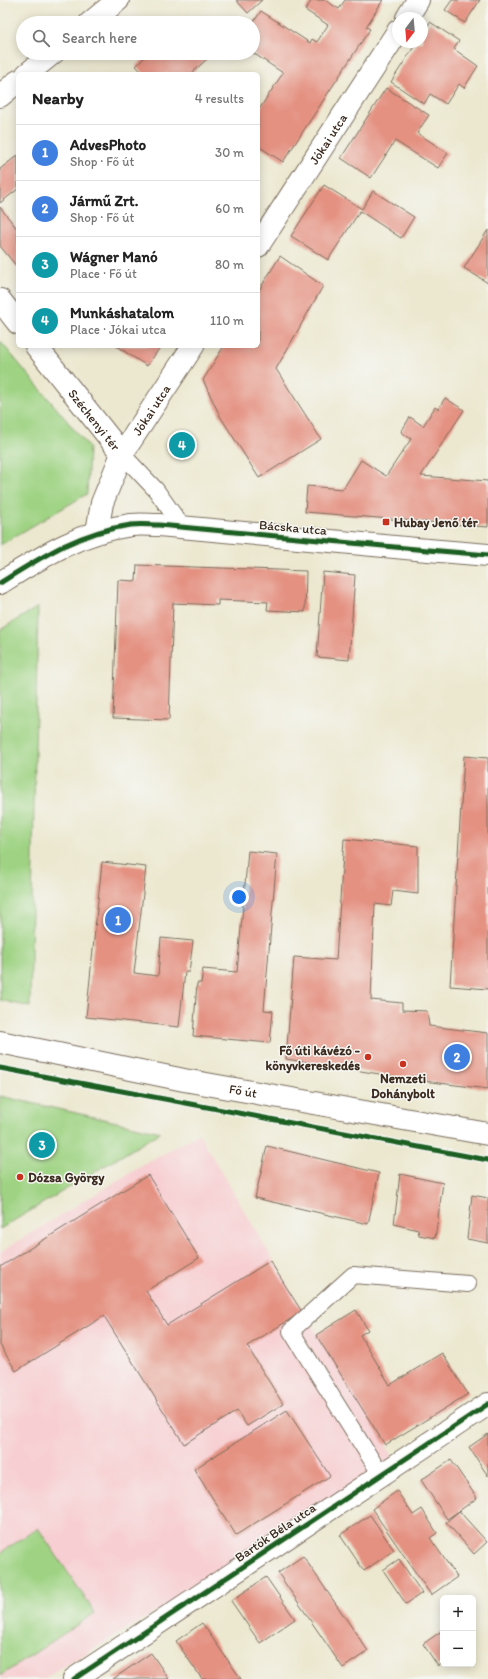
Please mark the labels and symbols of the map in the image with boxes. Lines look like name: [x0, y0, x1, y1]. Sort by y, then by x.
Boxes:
north arrow: [392, 12, 428, 48]
street label: Jókai utca: [306, 111, 350, 167]
street label: Jókai utca: [129, 382, 174, 438]
street label: Széchenyi tér: [65, 386, 124, 454]
pin: 4: [169, 430, 195, 460]
place label: Hubay Jenő tér: [394, 515, 479, 531]
street label: Bácska utca: [258, 517, 328, 538]
marker: Hubay Jenő tér: [381, 517, 391, 527]
your location: [229, 887, 249, 907]
pin: 1: [105, 905, 131, 935]
pin: 2: [444, 1042, 470, 1072]
place label: Fő úti kávézó - könyvkereskedés: [266, 1043, 361, 1074]
marker: Fő úti kávézó - könyvkereskedés: [363, 1052, 373, 1062]
marker: Nemzeti Dohánybolt: [398, 1059, 408, 1069]
place label: Nemzeti Dohánybolt: [371, 1071, 435, 1102]
street label: Fő út: [228, 1081, 258, 1101]
pin: 3: [29, 1130, 55, 1160]
place label: Dózsa György: [28, 1170, 105, 1186]
marker: Dózsa György: [15, 1172, 25, 1182]
street label: Bartók Béla utca: [232, 1500, 319, 1565]

